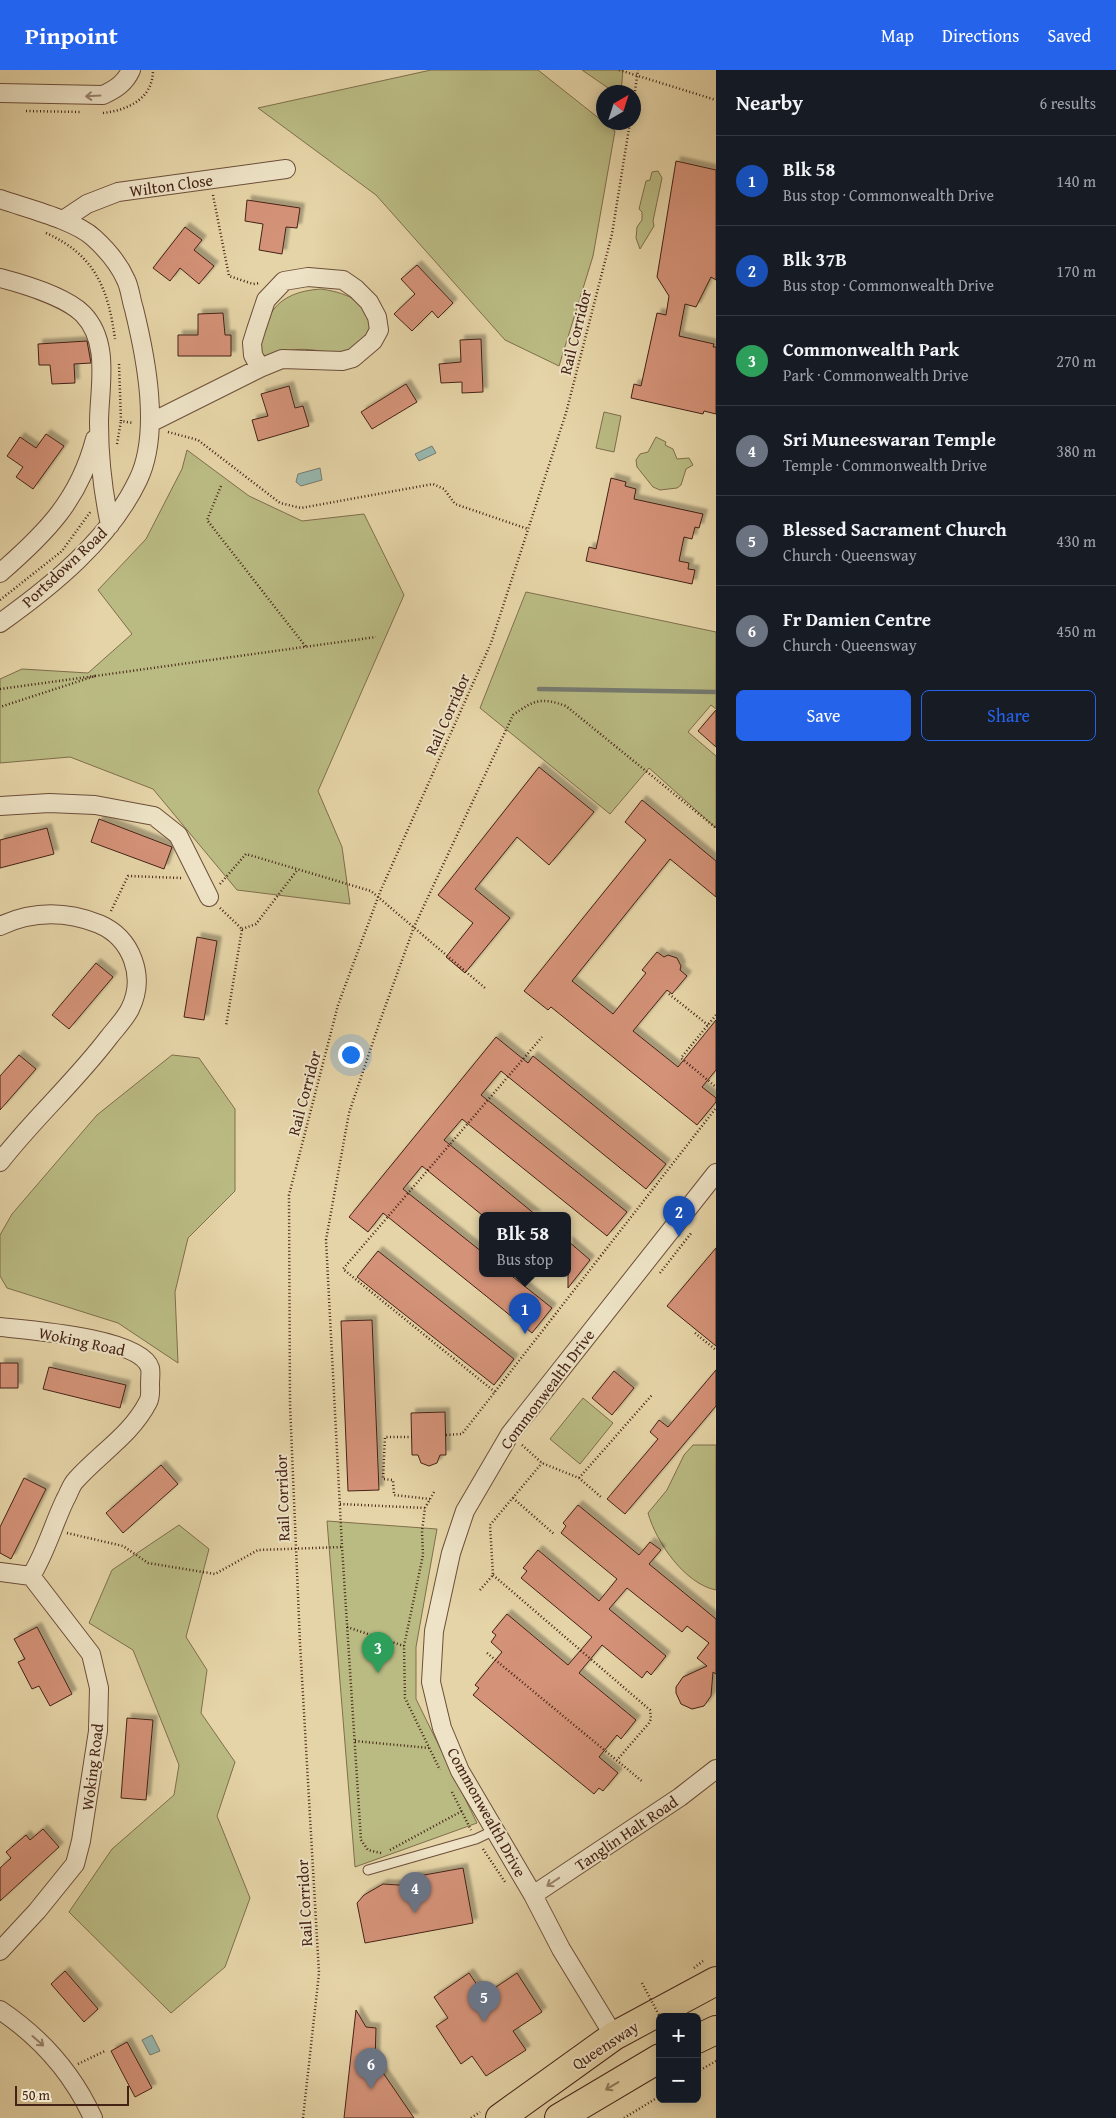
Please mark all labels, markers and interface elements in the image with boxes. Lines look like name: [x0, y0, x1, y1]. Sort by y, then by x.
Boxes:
text: Pinpoint: [25, 18, 118, 53]
text: Map: [881, 22, 914, 49]
text: Directions: [942, 22, 1019, 49]
text: Saved: [1047, 22, 1091, 49]
north arrow: [596, 85, 641, 130]
text: Nearby: [736, 87, 803, 118]
one-way arrow: [85, 91, 101, 100]
text: 6 results: [1039, 91, 1096, 115]
text: Blk 58: [783, 155, 835, 183]
street label: Wilton Close: [128, 167, 214, 203]
text: 1: [748, 169, 756, 193]
text: 140 m: [1056, 169, 1096, 193]
text: Bus stop · Commonwealth Drive: [783, 183, 994, 207]
text: Blk 37B: [783, 245, 847, 273]
text: 2: [748, 259, 756, 283]
text: 170 m: [1056, 259, 1096, 283]
text: Bus stop · Commonwealth Drive: [783, 273, 994, 297]
street label: Rail Corridor: [553, 286, 597, 377]
text: Commonwealth Park: [783, 335, 959, 363]
text: 3: [748, 349, 756, 373]
text: 270 m: [1056, 349, 1096, 373]
text: Park · Commonwealth Drive: [783, 363, 968, 387]
text: Sri Muneeswaran Temple: [783, 425, 996, 453]
text: 4: [748, 439, 756, 463]
text: 380 m: [1056, 439, 1096, 463]
text: Temple · Commonwealth Drive: [783, 453, 987, 477]
text: Blessed Sacrament Church: [783, 515, 1007, 543]
street label: Portsdown Road: [16, 521, 112, 613]
text: 5: [748, 529, 756, 553]
text: 430 m: [1056, 529, 1096, 553]
text: Church · Queensway: [783, 543, 917, 567]
text: Fr Damien Centre: [783, 605, 931, 633]
text: 6: [748, 619, 756, 643]
text: 450 m: [1056, 619, 1096, 643]
text: Church · Queensway: [783, 633, 917, 657]
street label: Rail Corridor: [418, 669, 476, 759]
button: Save: [736, 690, 911, 741]
button: Share: [921, 690, 1096, 741]
your location: [338, 1042, 364, 1068]
street label: Rail Corridor: [281, 1047, 327, 1138]
pin: 2: [663, 1196, 695, 1237]
popup: [479, 1212, 571, 1277]
text: Blk 58: [497, 1219, 549, 1247]
text: Bus stop: [497, 1247, 553, 1271]
pin: 1: [509, 1293, 541, 1334]
street label: Woking Road: [37, 1320, 128, 1362]
street label: Commonwealth Drive: [494, 1324, 600, 1454]
street label: Rail Corridor: [268, 1454, 296, 1542]
pin: 3: [362, 1632, 394, 1673]
street label: Woking Road: [75, 1722, 109, 1812]
street label: Commonwealth Drive: [441, 1743, 533, 1881]
street label: Tanglin Halt Road: [570, 1789, 683, 1876]
street label: Rail Corridor: [290, 1858, 318, 1947]
pin: 4: [399, 1872, 431, 1913]
one-way arrow: [546, 1877, 560, 1887]
pin: 5: [468, 1981, 500, 2022]
map controls: [656, 2013, 701, 2103]
button: +: [656, 2013, 701, 2058]
street label: Queensway: [567, 2014, 643, 2076]
one-way arrow: [31, 2035, 44, 2046]
pin: 6: [355, 2048, 387, 2089]
button: −: [656, 2058, 701, 2103]
one-way arrow: [605, 2081, 620, 2091]
scale bar: [15, 2083, 129, 2106]
text: 50 m: [22, 2085, 50, 2105]

